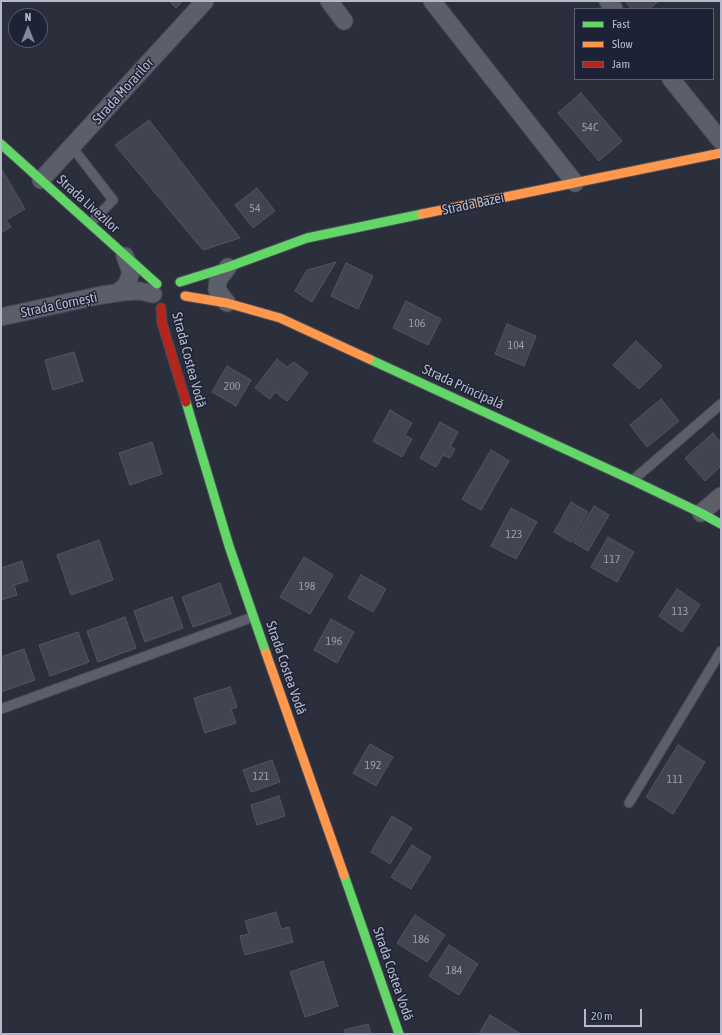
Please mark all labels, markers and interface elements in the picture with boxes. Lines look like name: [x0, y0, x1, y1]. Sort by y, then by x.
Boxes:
north arrow: [8, 8, 48, 48]
legend: [574, 8, 714, 80]
text: N: [25, 11, 31, 23]
text: Fast: [612, 17, 630, 31]
text: Slow: [612, 37, 633, 51]
street label: Strada Morarilor: [89, 54, 157, 128]
text: Jam: [612, 57, 630, 71]
house number: 54C: [582, 120, 598, 134]
street label: Strada Livezilor: [53, 171, 123, 237]
street label: Strada Bazei: [440, 189, 506, 219]
house number: 54: [249, 201, 261, 215]
street label: Strada Cornești: [19, 289, 99, 321]
street label: Strada Costea Vodă: [168, 310, 210, 410]
house number: 106: [409, 316, 425, 330]
house number: 104: [508, 338, 524, 352]
street label: Strada Principală: [420, 361, 506, 413]
house number: 200: [224, 379, 240, 393]
house number: 123: [506, 527, 522, 541]
house number: 117: [604, 552, 620, 566]
house number: 198: [299, 579, 315, 593]
house number: 113: [672, 604, 688, 618]
street label: Strada Costea Vodă: [262, 619, 310, 717]
house number: 196: [326, 634, 342, 648]
house number: 192: [365, 758, 381, 772]
house number: 121: [253, 769, 269, 783]
house number: 111: [667, 772, 683, 786]
street label: Strada Costea Vodă: [369, 925, 417, 1023]
house number: 186: [413, 932, 429, 946]
house number: 184: [446, 963, 462, 977]
scale bar: [586, 1001, 644, 1027]
text: 20 m: [591, 1009, 613, 1023]

